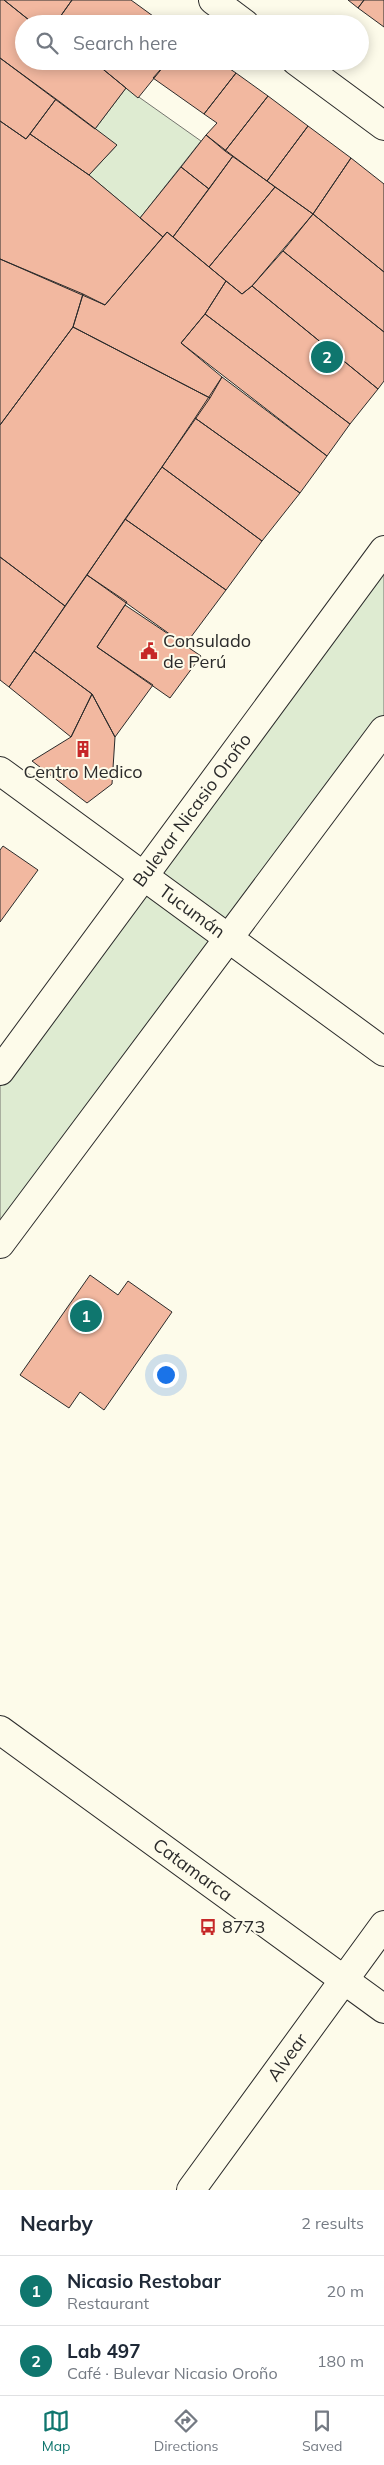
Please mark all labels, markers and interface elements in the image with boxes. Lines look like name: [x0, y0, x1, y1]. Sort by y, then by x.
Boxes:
search box: [15, 15, 369, 70]
icon: search: [33, 29, 61, 57]
text: Search here: [73, 31, 177, 55]
pin: 2: [311, 338, 343, 376]
place label: Consulado de Perú: [163, 629, 251, 673]
public building icon: Consulado de Perú: [139, 641, 159, 661]
street label: Bulevar Nicasio Oroño: [128, 729, 256, 891]
building icon: Centro Medico: [73, 739, 93, 759]
place label: Centro Medico: [23, 760, 143, 783]
street label: Tucumán: [155, 879, 230, 943]
pin: 1: [70, 1297, 102, 1335]
your location: [153, 1362, 179, 1388]
street label: Catamarca: [149, 1833, 237, 1906]
place label: 8773: [222, 1915, 265, 1938]
bus stop icon: 8773: [198, 1917, 218, 1937]
street label: Alvear: [262, 2028, 313, 2086]
text: Nearby: [20, 2210, 93, 2236]
text: 2 results: [301, 2213, 364, 2233]
text: Nicasio Restobar: [67, 2269, 221, 2293]
text: 1: [31, 2281, 41, 2301]
text: 20 m: [327, 2281, 364, 2301]
text: Restaurant: [67, 2293, 149, 2313]
text: Lab 497: [67, 2339, 141, 2363]
text: 2: [31, 2351, 41, 2371]
text: 180 m: [317, 2351, 364, 2371]
text: Café · Bulevar Nicasio Oroño: [67, 2363, 278, 2383]
tab: Map: [42, 2407, 70, 2455]
tab: Directions: [154, 2407, 219, 2455]
tab: Saved: [302, 2407, 342, 2455]

